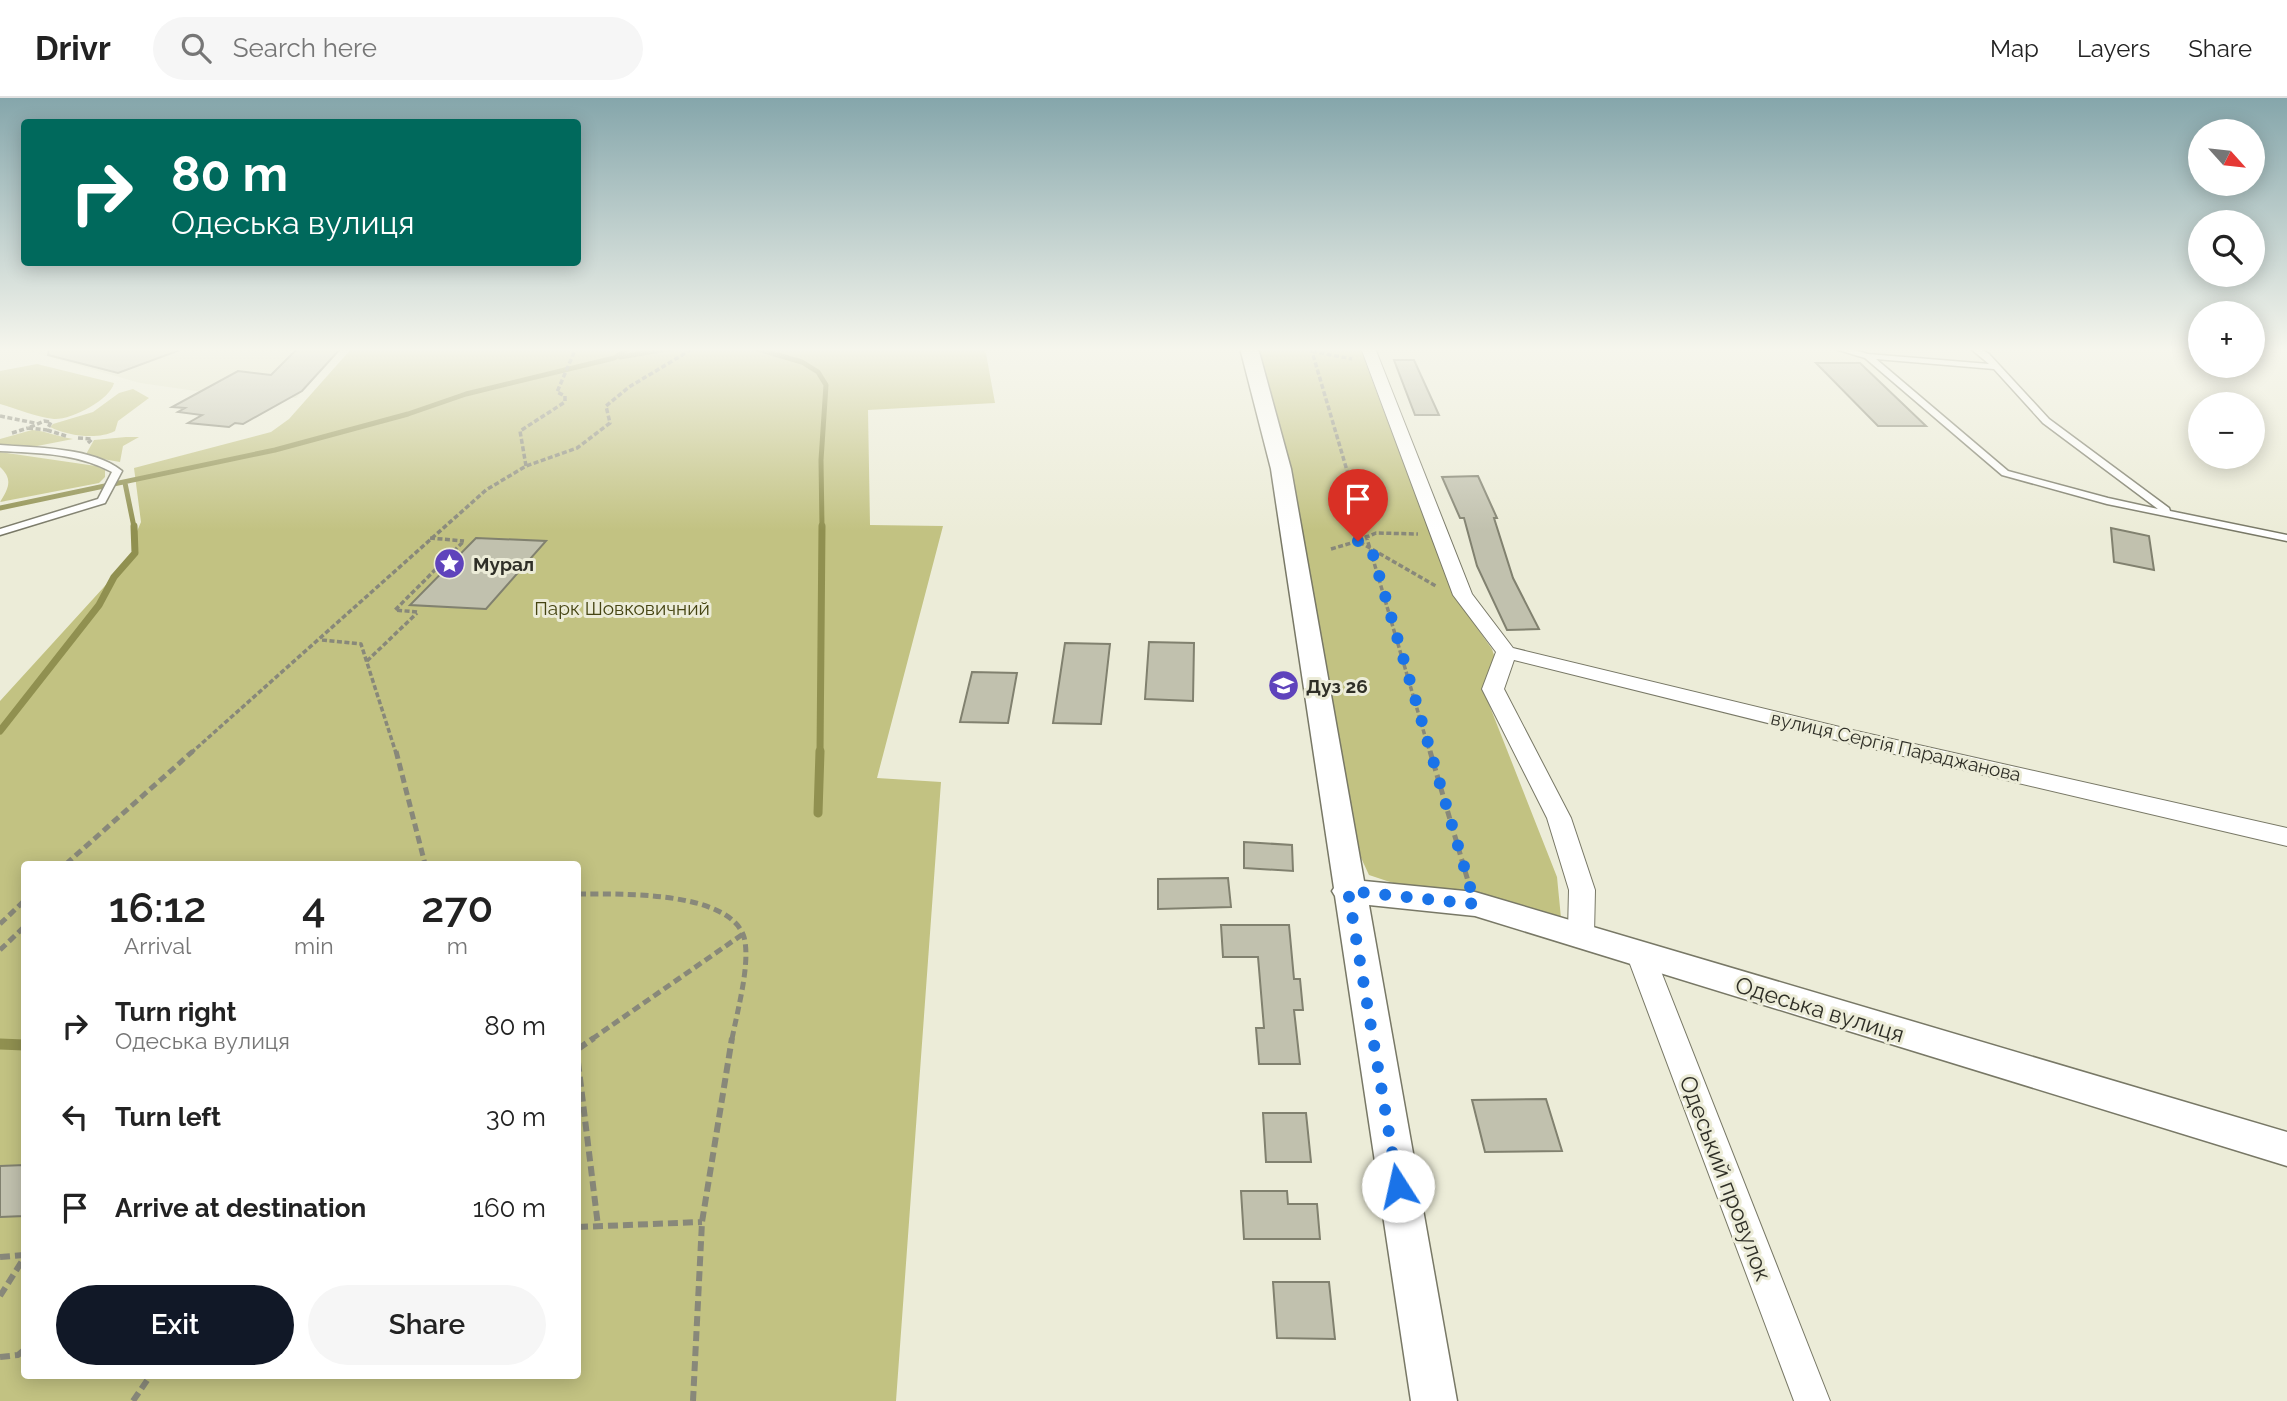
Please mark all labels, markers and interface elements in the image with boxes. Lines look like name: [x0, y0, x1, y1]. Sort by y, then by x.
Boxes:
search box: [153, 17, 643, 80]
text: Drivr: [35, 29, 111, 68]
icon: search: [177, 29, 215, 67]
text: Search here: [233, 33, 377, 63]
text: Map: [1990, 34, 2039, 63]
text: Layers: [2077, 34, 2150, 63]
text: Share: [2188, 34, 2252, 63]
north arrow: [2188, 119, 2264, 196]
map controls: [2188, 119, 2265, 469]
text: 80 m: [171, 145, 288, 202]
icon: right: [56, 147, 147, 238]
text: Одеська вулиця: [171, 204, 415, 241]
button: search: [2188, 210, 2265, 287]
button: +: [2188, 301, 2265, 378]
button: −: [2188, 392, 2265, 469]
pin: [1328, 469, 1388, 541]
icon: arrive: [1339, 480, 1377, 518]
place icon: Мурал: [433, 547, 467, 581]
place label: Мурал: [473, 553, 534, 575]
park label: Парк Шовковичний: [534, 597, 710, 619]
school or university icon: Дуз 26: [1266, 669, 1300, 703]
place label: Дуз 26: [1306, 675, 1368, 697]
street label: вулиця Сергія Параджанова: [1769, 706, 2023, 786]
text: 16:12: [109, 883, 206, 932]
text: 4: [302, 883, 326, 932]
text: 270: [421, 883, 493, 932]
text: Arrival: [124, 932, 191, 959]
text: min: [294, 932, 334, 959]
text: m: [447, 932, 468, 959]
street label: Одеська вулиця: [1732, 971, 1908, 1047]
text: Turn right: [115, 997, 236, 1027]
icon: right: [56, 1007, 94, 1045]
text: 80 m: [484, 1011, 546, 1041]
text: Одеська вулиця: [115, 1027, 290, 1054]
street label: Одеський провулок: [1674, 1072, 1778, 1284]
icon: left: [56, 1098, 94, 1136]
text: Turn left: [115, 1102, 221, 1132]
text: 30 m: [486, 1102, 546, 1132]
position arrow: [1361, 1149, 1435, 1223]
icon: arrive: [56, 1189, 94, 1227]
text: Arrive at destination: [115, 1193, 366, 1223]
text: 160 m: [473, 1193, 546, 1223]
button: Exit: [56, 1285, 294, 1365]
button: Share: [308, 1285, 546, 1365]

